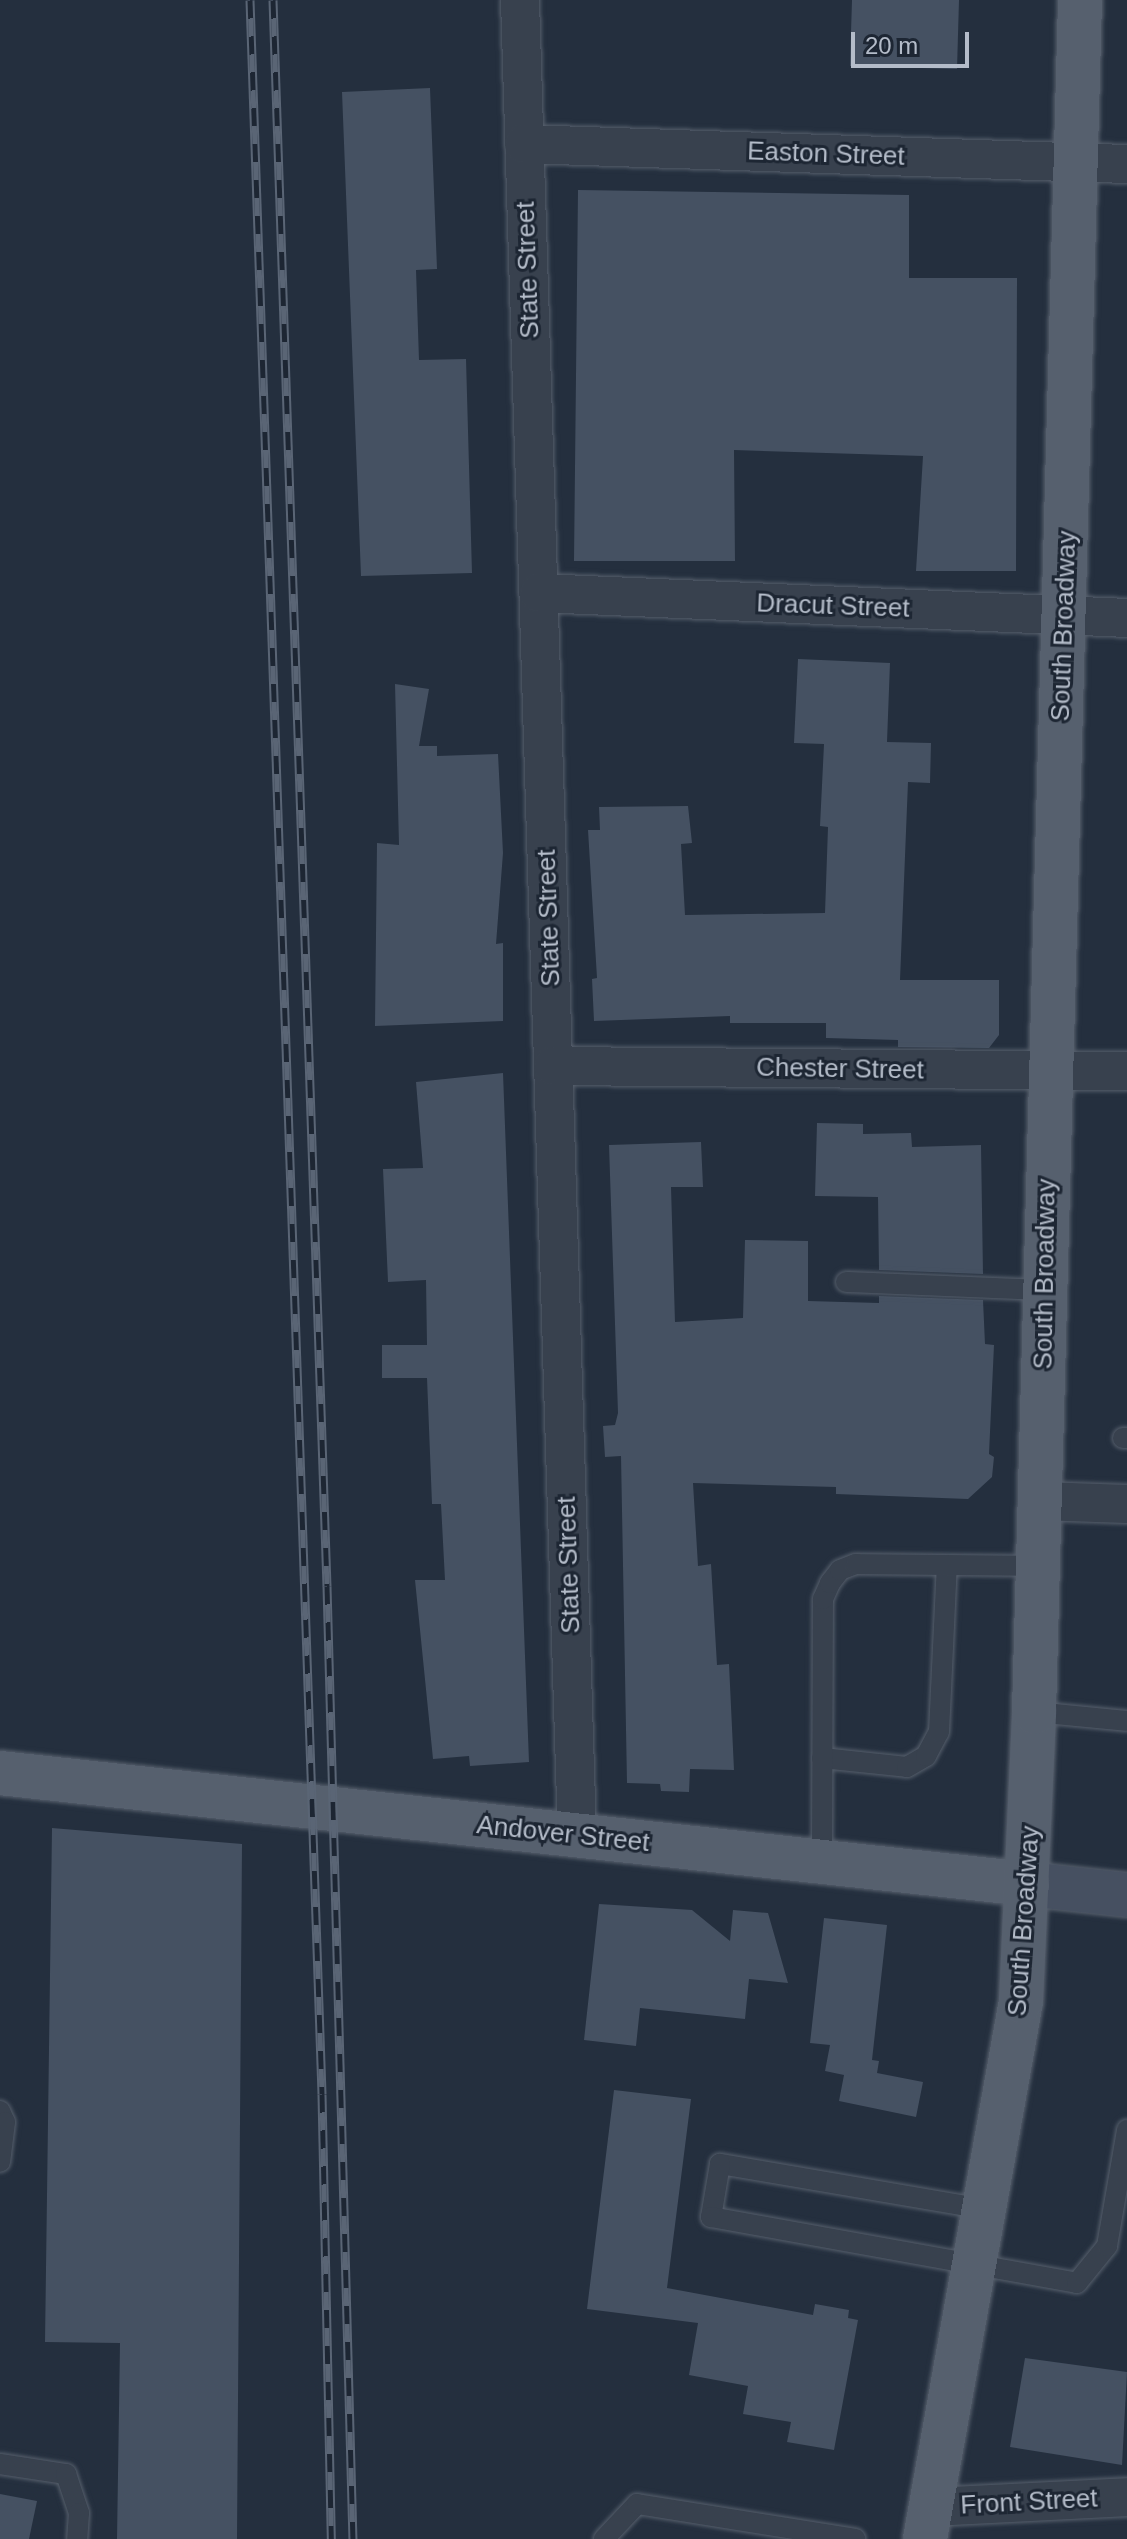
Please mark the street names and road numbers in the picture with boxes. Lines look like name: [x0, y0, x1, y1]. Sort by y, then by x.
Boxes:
street label: Easton Street: [747, 136, 905, 172]
street label: State Street: [510, 201, 546, 339]
street label: South Broadway: [1045, 530, 1083, 722]
street label: Dracut Street: [756, 588, 910, 624]
street label: State Street: [531, 849, 567, 987]
street label: Chester Street: [756, 1052, 924, 1086]
street label: South Broadway: [1028, 1178, 1062, 1370]
street label: State Street: [551, 1496, 587, 1634]
street label: Andover Street: [475, 1809, 651, 1859]
street label: South Broadway: [1002, 1825, 1046, 2017]
street label: Front Street: [960, 2483, 1098, 2521]

